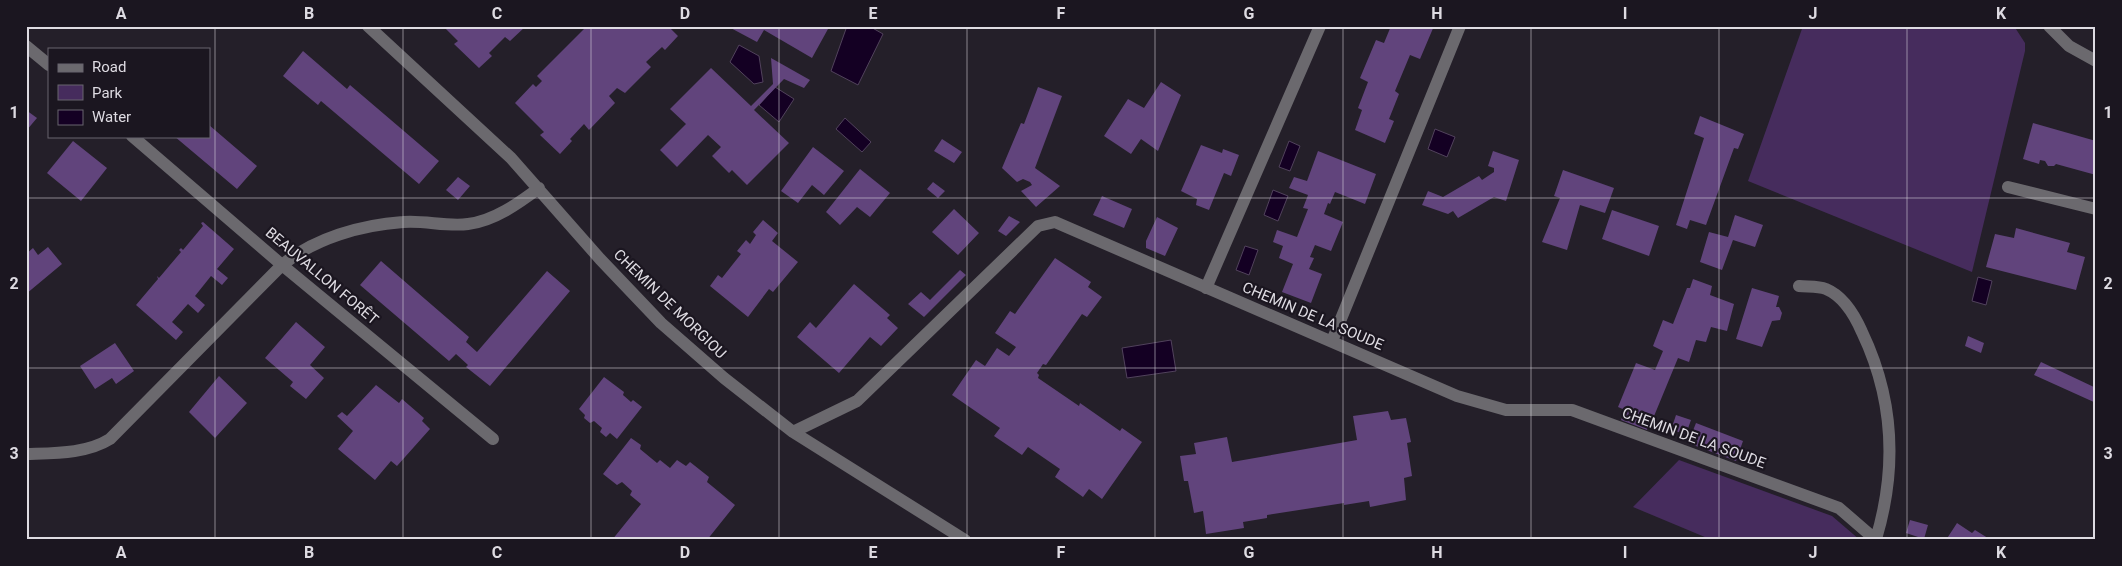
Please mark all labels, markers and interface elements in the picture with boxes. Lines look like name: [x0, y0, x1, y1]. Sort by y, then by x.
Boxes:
text: A: [116, 4, 127, 23]
text: B: [304, 4, 314, 23]
text: C: [492, 4, 502, 23]
text: D: [680, 4, 690, 23]
text: E: [869, 4, 878, 23]
text: F: [1057, 4, 1066, 23]
text: G: [1244, 4, 1255, 23]
text: H: [1431, 4, 1443, 23]
text: I: [1623, 4, 1627, 23]
text: J: [1809, 4, 1817, 23]
text: K: [1996, 4, 2007, 23]
legend: [48, 48, 210, 138]
text: Road: [92, 58, 126, 76]
text: Park: [92, 84, 123, 102]
text: 1: [9, 103, 19, 122]
text: 1: [2103, 103, 2113, 122]
text: Water: [92, 108, 131, 126]
street label: BEAUVALLON FORÊT: [262, 223, 382, 329]
street label: CHEMIN DE MORGIOU: [610, 246, 730, 362]
text: 2: [9, 274, 19, 293]
text: 2: [2103, 274, 2113, 293]
street label: CHEMIN DE LA SOUDE: [1240, 278, 1387, 354]
street label: CHEMIN DE LA SOUDE: [1620, 404, 1769, 473]
text: 3: [9, 444, 19, 463]
text: 3: [2103, 444, 2113, 463]
text: A: [116, 543, 127, 562]
text: B: [304, 543, 314, 562]
text: C: [492, 543, 502, 562]
text: D: [680, 543, 690, 562]
text: E: [869, 543, 878, 562]
text: F: [1057, 543, 1066, 562]
text: G: [1244, 543, 1255, 562]
text: H: [1431, 543, 1443, 562]
text: I: [1623, 543, 1627, 562]
text: J: [1809, 543, 1817, 562]
text: K: [1996, 543, 2007, 562]

